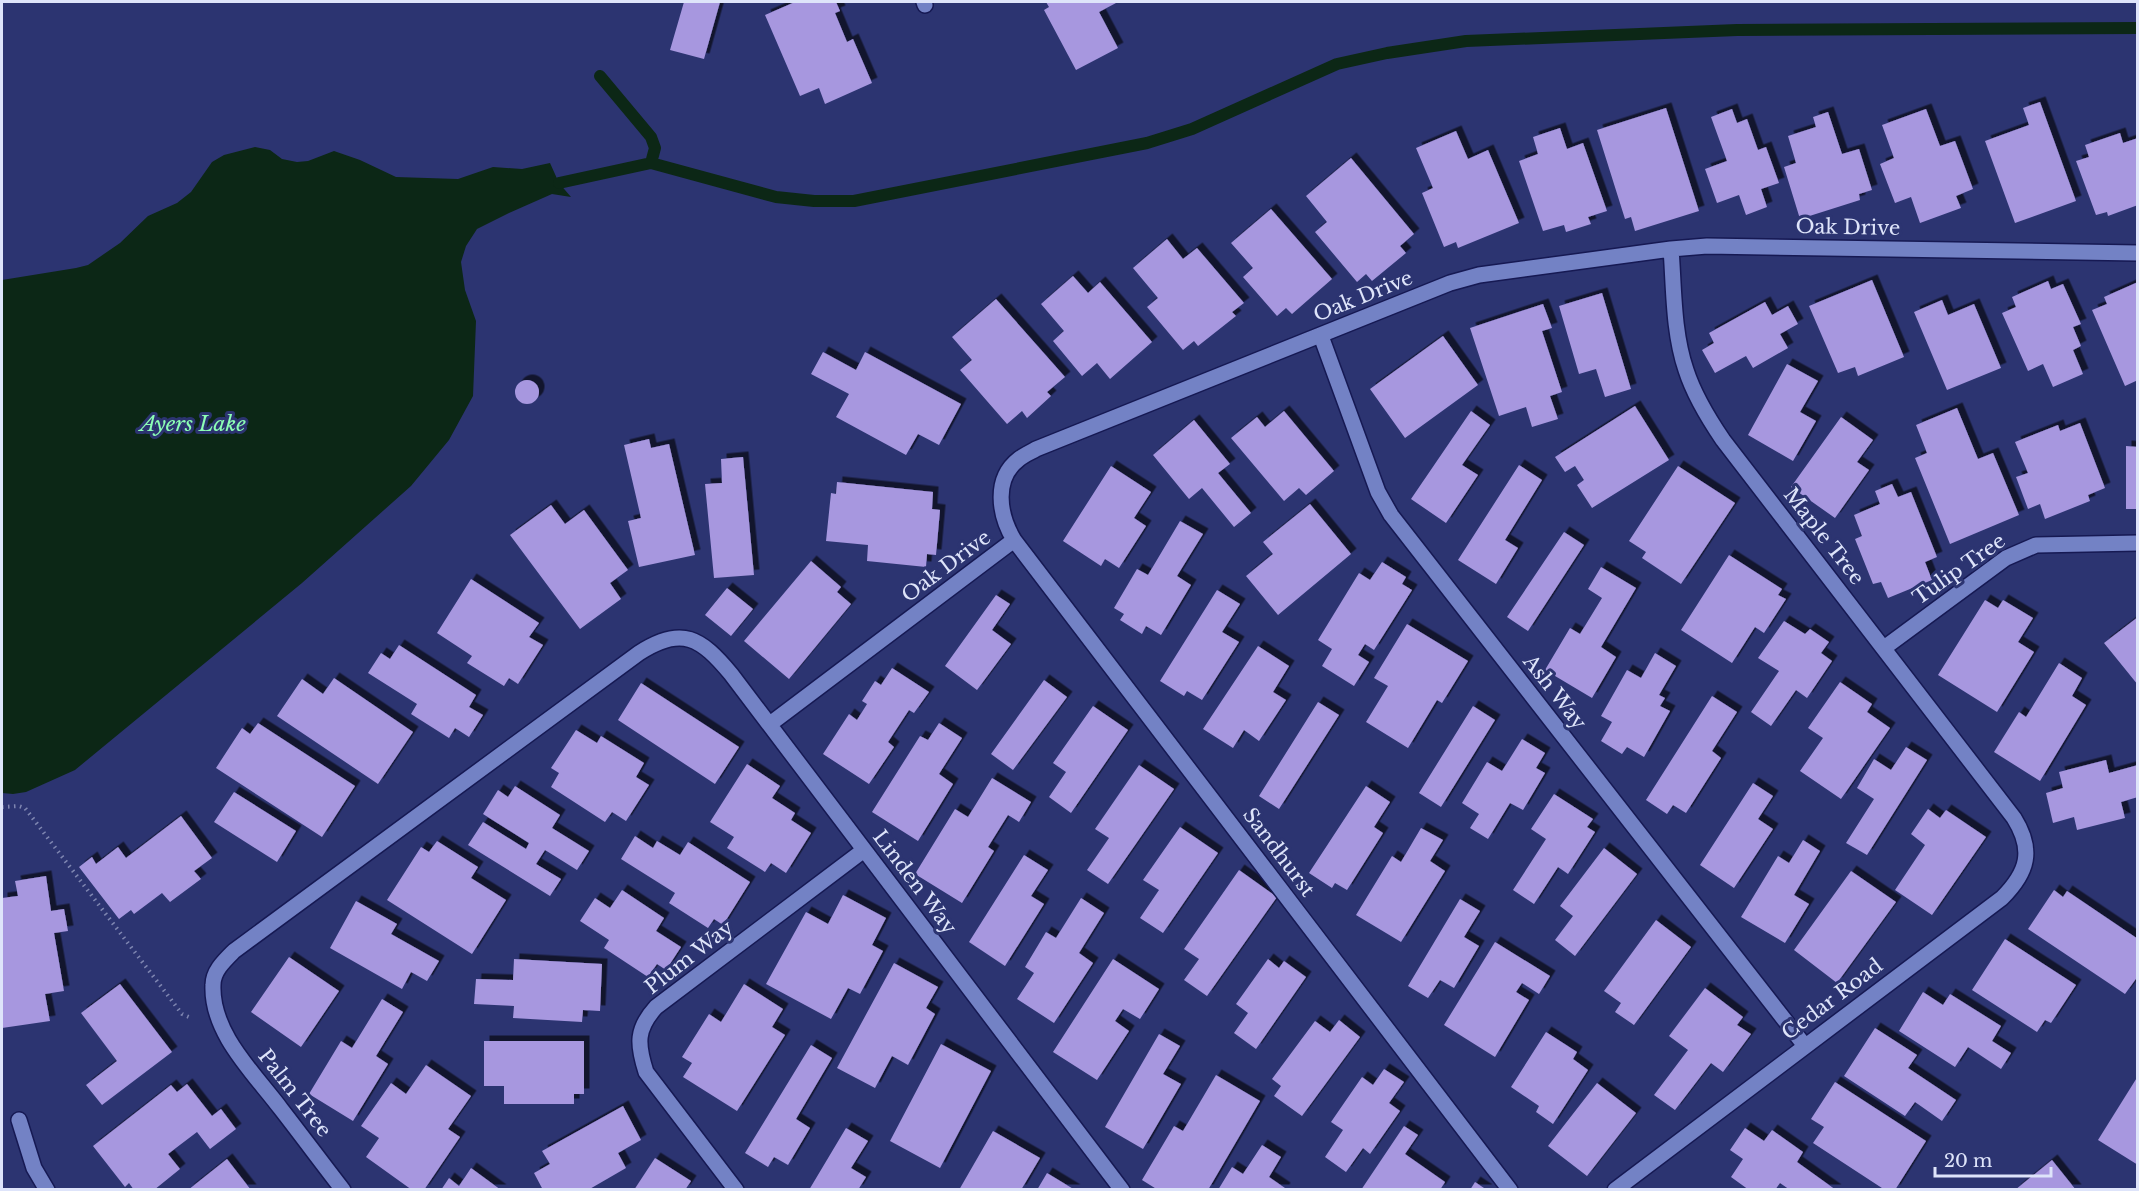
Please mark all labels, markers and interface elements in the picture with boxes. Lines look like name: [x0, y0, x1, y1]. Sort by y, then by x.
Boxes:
street label: Oak Drive: [1795, 214, 1901, 240]
street label: Oak Drive: [1310, 265, 1416, 327]
water label: Ayers Lake: [137, 411, 246, 437]
street label: Maple Tree: [1779, 483, 1869, 589]
street label: Oak Drive: [897, 525, 995, 607]
street label: Tulip Tree: [1908, 528, 2010, 610]
street label: Ash Way: [1518, 649, 1592, 734]
street label: Sandhurst: [1238, 803, 1320, 901]
street label: Linden Way: [868, 825, 962, 939]
street label: Plum Way: [640, 915, 738, 999]
street label: Cedar Road: [1777, 953, 1887, 1045]
street label: Palm Tree: [253, 1044, 337, 1142]
scale bar: [1935, 1140, 2050, 1178]
text: 20 m: [1944, 1150, 1992, 1172]

